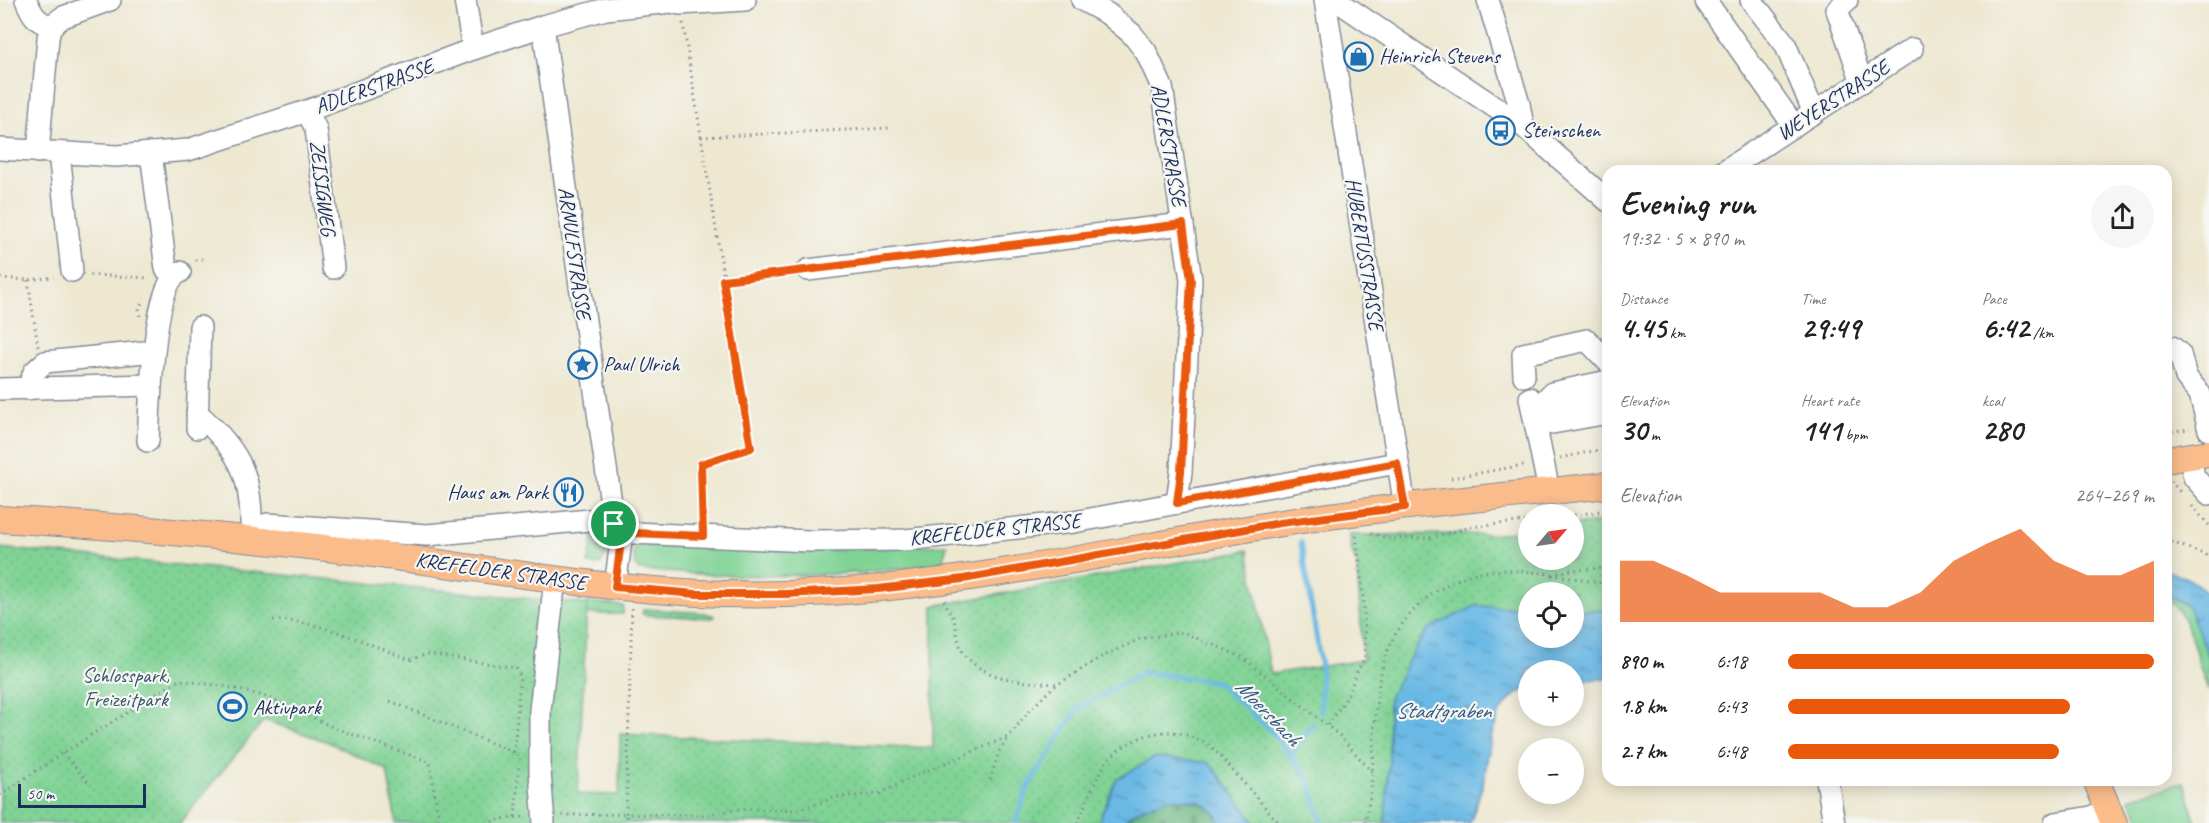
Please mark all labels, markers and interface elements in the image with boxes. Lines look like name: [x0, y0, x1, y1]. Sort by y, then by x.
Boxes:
shop icon: Heinrich Stevens: [1342, 40, 1374, 72]
place label: Heinrich Stevens: [1379, 43, 1501, 69]
street label: ADLERSTRASSE: [311, 52, 439, 119]
street label: WEYERSTRASSE: [1772, 52, 1897, 146]
street label: ADLERSTRASSE: [1145, 82, 1193, 211]
bus stop icon: Steinschen: [1485, 114, 1517, 146]
place label: Steinschen: [1522, 117, 1602, 143]
street label: ZEISIGWEG: [304, 139, 342, 240]
street label: HUBERTUSSTRASSE: [1340, 176, 1390, 335]
text: Evening run: [1620, 182, 1755, 224]
street label: ARNULFSTRASSE: [553, 185, 598, 324]
button: share: [2091, 185, 2154, 248]
text: 19:32 · 5 × 890 m: [1620, 226, 1744, 251]
text: Distance: [1620, 289, 1668, 309]
text: Time: [1801, 289, 1825, 309]
text: Pace: [1982, 289, 2007, 309]
text: 4.45: [1620, 309, 1666, 347]
text: 29:49: [1801, 309, 1860, 347]
text: 6:42: [1982, 309, 2029, 347]
text: km: [1666, 323, 1685, 343]
text: /km: [2029, 323, 2054, 343]
place icon: Paul Ulrich: [566, 348, 598, 380]
place label: Paul Ulrich: [603, 351, 681, 377]
text: Elevation: [1620, 391, 1669, 411]
text: Heart rate: [1801, 391, 1859, 411]
text: kcal: [1982, 391, 2003, 411]
text: 30: [1620, 411, 1647, 449]
text: 141: [1801, 411, 1842, 449]
text: 280: [1982, 411, 2023, 449]
text: m: [1647, 425, 1660, 445]
text: bpm: [1842, 425, 1867, 445]
restaurant icon: Haus am Park: [553, 476, 585, 508]
place label: Haus am Park: [447, 479, 550, 505]
text: Elevation: [1620, 483, 1682, 508]
text: 264–269 m: [2075, 483, 2154, 508]
pin: [588, 498, 639, 549]
north arrow: [1518, 504, 1584, 570]
map controls: [1518, 504, 1584, 804]
icon: arrive: [597, 507, 630, 540]
street label: KREFELDER STRASSE: [908, 507, 1084, 551]
street label: KREFELDER STRASSE: [414, 546, 590, 596]
button: locate: [1518, 582, 1584, 648]
text: 890 m: [1620, 649, 1663, 674]
text: 6:18: [1716, 649, 1747, 674]
button: +: [1518, 660, 1584, 726]
park label: Schlosspark, Freizeitpark: [82, 662, 170, 712]
water label: Moersbach: [1230, 673, 1308, 754]
sports icon: Aktivpark: [216, 691, 248, 723]
place label: Aktivpark: [253, 694, 322, 720]
text: 1.8 km: [1620, 694, 1667, 719]
text: 6:43: [1716, 694, 1747, 719]
water label: Stadtgraben: [1395, 697, 1493, 725]
button: −: [1518, 738, 1584, 804]
text: 2.7 km: [1620, 739, 1666, 764]
text: 6:48: [1716, 739, 1747, 764]
scale bar: [18, 781, 146, 808]
text: 50 m: [27, 784, 54, 804]

